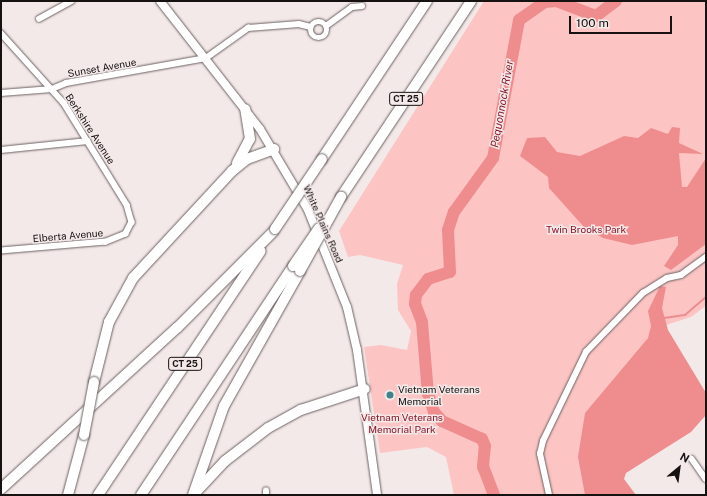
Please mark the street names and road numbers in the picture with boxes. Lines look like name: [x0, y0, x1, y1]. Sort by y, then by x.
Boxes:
street label: Sunset Avenue: [67, 56, 137, 80]
street label: Berkshire Avenue: [63, 92, 117, 166]
road number: CT 25: [389, 92, 423, 106]
street label: White Plains Road: [300, 183, 346, 265]
street label: Elberta Avenue: [32, 227, 104, 245]
road number: CT 25: [168, 357, 202, 371]

